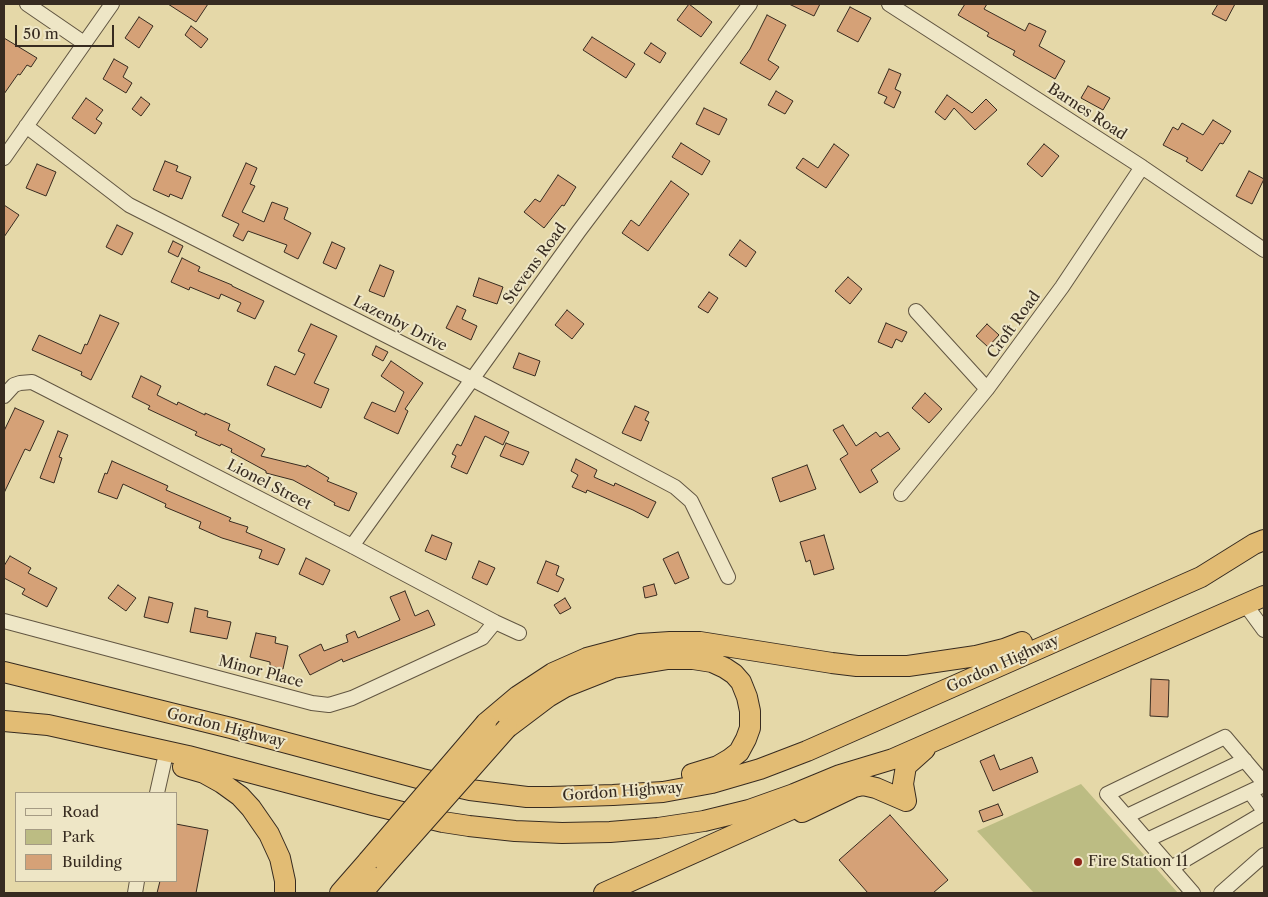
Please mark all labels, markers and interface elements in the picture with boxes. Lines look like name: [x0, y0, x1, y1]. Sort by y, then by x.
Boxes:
scale bar: [18, 15, 116, 47]
text: 50 m: [23, 24, 59, 43]
street label: Barnes Road: [1044, 80, 1130, 144]
street label: Stevens Road: [500, 220, 570, 308]
street label: Croft Road: [984, 288, 1044, 362]
street label: Lazenby Drive: [350, 293, 450, 355]
street label: Lionel Street: [224, 456, 314, 514]
street label: Gordon Highway: [944, 631, 1062, 697]
street label: Minor Place: [217, 652, 305, 692]
street label: Gordon Highway: [165, 705, 287, 751]
street label: Gordon Highway: [562, 779, 684, 805]
legend: [15, 792, 178, 882]
text: Road: [62, 802, 99, 821]
text: Park: [62, 827, 95, 846]
text: Building: [62, 852, 122, 871]
place label: Fire Station 11: [1088, 853, 1188, 871]
marker: Fire Station 11: [1072, 856, 1084, 868]

